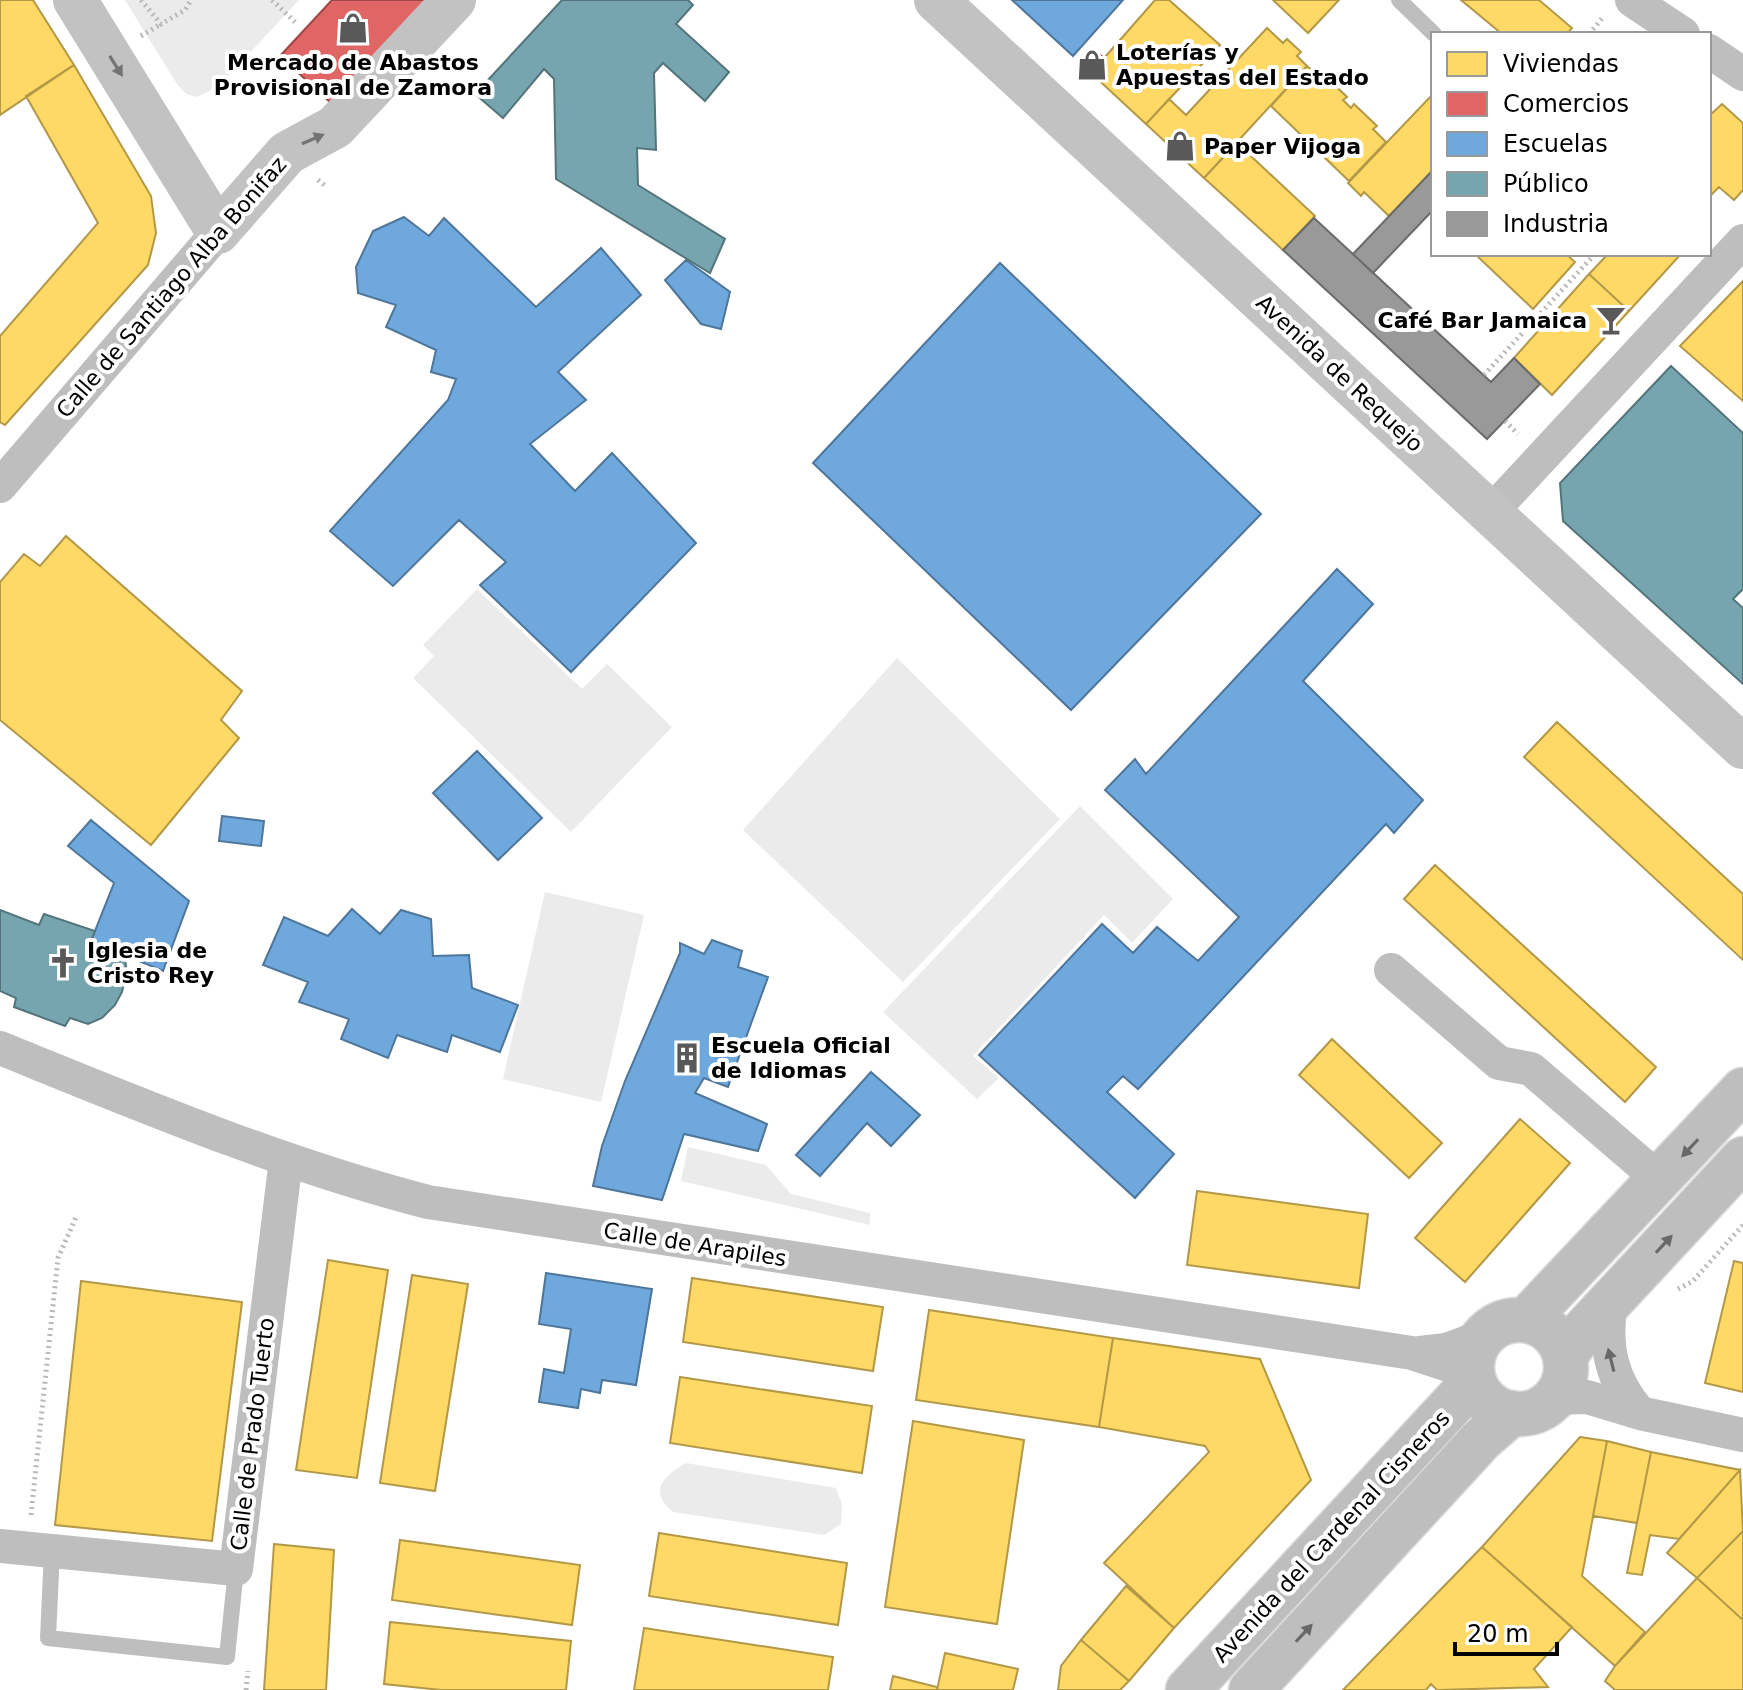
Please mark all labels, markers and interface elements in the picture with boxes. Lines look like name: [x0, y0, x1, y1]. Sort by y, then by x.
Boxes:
shop icon: Mercado de Abastos Provisional de Zamora: [336, 11, 370, 45]
legend: [1431, 32, 1711, 256]
place label: Loterías y Apuestas del Estado: [1116, 40, 1369, 90]
shop icon: Loterías y Apuestas del Estado: [1075, 48, 1109, 82]
place label: Mercado de Abastos Provisional de Zamora: [214, 50, 492, 100]
text: Viviendas: [1503, 50, 1619, 78]
one-way arrow: [109, 55, 123, 77]
text: Comercios: [1503, 90, 1629, 118]
shop icon: Paper Vijoga: [1163, 129, 1197, 163]
text: Escuelas: [1503, 130, 1608, 158]
one-way arrow: [301, 132, 324, 145]
place label: Paper Vijoga: [1204, 134, 1361, 159]
street label: Calle de Santiago Alba Bonifaz: [51, 152, 291, 423]
text: Público: [1503, 170, 1589, 198]
text: Industria: [1503, 210, 1609, 238]
street label: Avenida de Requejo: [1251, 290, 1428, 457]
bar icon: Café Bar Jamaica: [1594, 303, 1628, 337]
place label: Café Bar Jamaica: [1378, 308, 1587, 333]
place label: Iglesia de Cristo Rey: [87, 938, 214, 988]
church icon: Iglesia de Cristo Rey: [46, 946, 80, 980]
place label: Escuela Oficial de Idiomas: [711, 1033, 891, 1083]
building icon: Escuela Oficial de Idiomas: [670, 1041, 704, 1075]
one-way arrow: [1682, 1138, 1700, 1157]
street label: Calle de Arapiles: [602, 1218, 788, 1271]
one-way arrow: [1655, 1234, 1673, 1253]
street label: Calle de Prado Tuerto: [226, 1316, 279, 1552]
one-way arrow: [1605, 1348, 1617, 1373]
street label: Avenida del Cardenal Cisneros: [1208, 1405, 1455, 1667]
scale bar: [1455, 1606, 1557, 1656]
text: 20 m: [1467, 1620, 1529, 1648]
one-way arrow: [1294, 1623, 1312, 1642]

